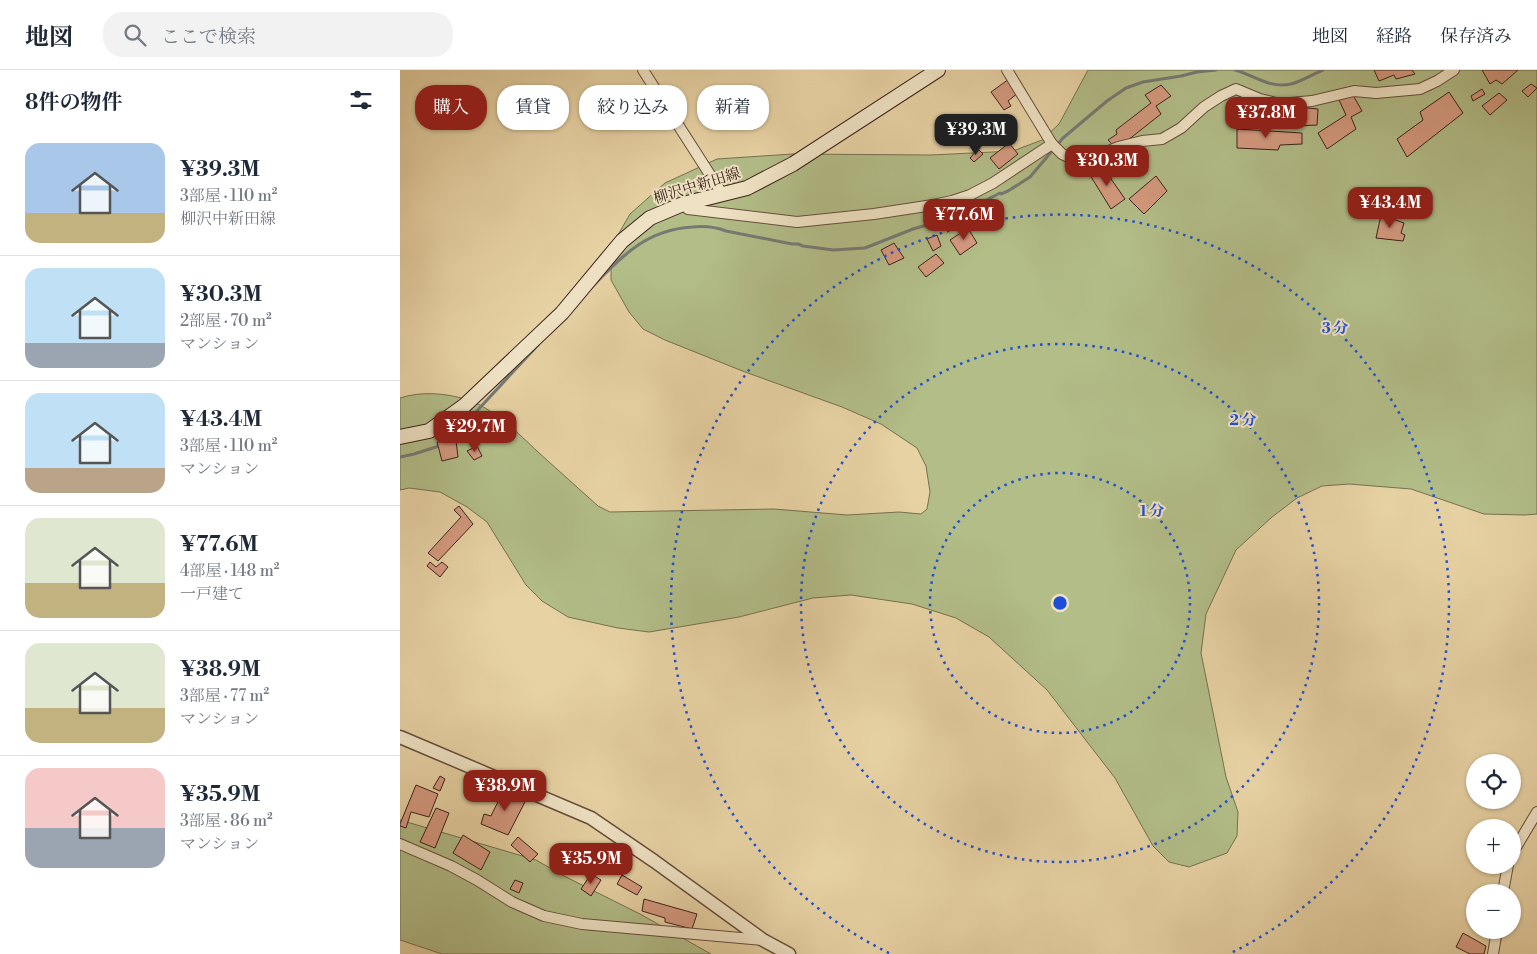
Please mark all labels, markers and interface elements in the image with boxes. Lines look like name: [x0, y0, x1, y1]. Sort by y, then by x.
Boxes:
search box: [103, 12, 453, 57]
icon: search: [121, 21, 149, 49]
text: 地図: [25, 23, 73, 53]
text: ここで検索: [161, 25, 256, 49]
text: 地図: [1312, 25, 1348, 48]
text: 経路: [1376, 25, 1412, 48]
text: 保存済み: [1440, 25, 1512, 48]
chip: 購入: [415, 85, 487, 130]
chip: 賃貸: [497, 85, 569, 130]
chip: 絞り込み: [579, 85, 687, 130]
chip: 新着: [697, 85, 769, 130]
icon: filters: [347, 86, 375, 114]
text: 8件の物件: [25, 90, 122, 116]
pin: ¥37.8M: [1225, 97, 1307, 139]
text: ¥37.8M: [1236, 103, 1296, 123]
pin: ¥39.3M: [935, 114, 1017, 156]
text: ¥39.3M: [946, 120, 1006, 140]
pin: ¥30.3M: [1066, 144, 1148, 187]
text: ¥30.3M: [1076, 151, 1138, 171]
text: ¥39.3M: [180, 157, 260, 183]
icon: home: [65, 163, 125, 223]
street label: 柳沢中新田線: [651, 164, 743, 208]
text: 3部屋 · 110 m²: [180, 186, 277, 206]
pin: ¥43.4M: [1349, 186, 1431, 229]
text: ¥43.4M: [1359, 193, 1421, 213]
pin: ¥77.6M: [923, 198, 1005, 241]
text: ¥77.6M: [934, 205, 994, 225]
text: 柳沢中新田線: [180, 209, 276, 229]
text: ¥30.3M: [180, 282, 262, 308]
icon: home: [65, 288, 125, 348]
text: 2部屋 · 70 m²: [180, 311, 272, 331]
text: 3 分: [1322, 319, 1348, 338]
text: マンション: [180, 334, 259, 354]
text: ¥43.4M: [180, 407, 262, 433]
pin: ¥29.7M: [434, 410, 516, 453]
text: 2 分: [1230, 411, 1256, 430]
icon: home: [65, 413, 125, 473]
text: ¥29.7M: [445, 417, 506, 437]
text: 3部屋 · 110 m²: [180, 436, 277, 456]
text: マンション: [180, 459, 259, 479]
text: 1 分: [1140, 502, 1164, 521]
text: ¥77.6M: [180, 532, 258, 558]
icon: home: [65, 538, 125, 598]
text: 4部屋 · 148 m²: [180, 561, 279, 581]
text: 一戸建て: [180, 584, 244, 604]
centre of rings: [1051, 594, 1069, 612]
text: ¥38.9M: [180, 657, 261, 683]
icon: home: [65, 663, 125, 723]
text: 3部屋 · 77 m²: [180, 686, 269, 706]
text: マンション: [180, 709, 259, 729]
map controls: [1466, 754, 1521, 939]
button: locate: [1466, 754, 1521, 809]
pin: ¥38.9M: [464, 770, 546, 812]
text: ¥38.9M: [474, 776, 536, 796]
text: ¥35.9M: [180, 782, 260, 808]
icon: home: [65, 788, 125, 848]
text: 3部屋 · 86 m²: [180, 811, 273, 831]
button: +: [1466, 819, 1521, 874]
text: マンション: [180, 834, 259, 854]
pin: ¥35.9M: [550, 842, 632, 885]
text: ¥35.9M: [560, 849, 622, 869]
button: −: [1466, 884, 1521, 939]

